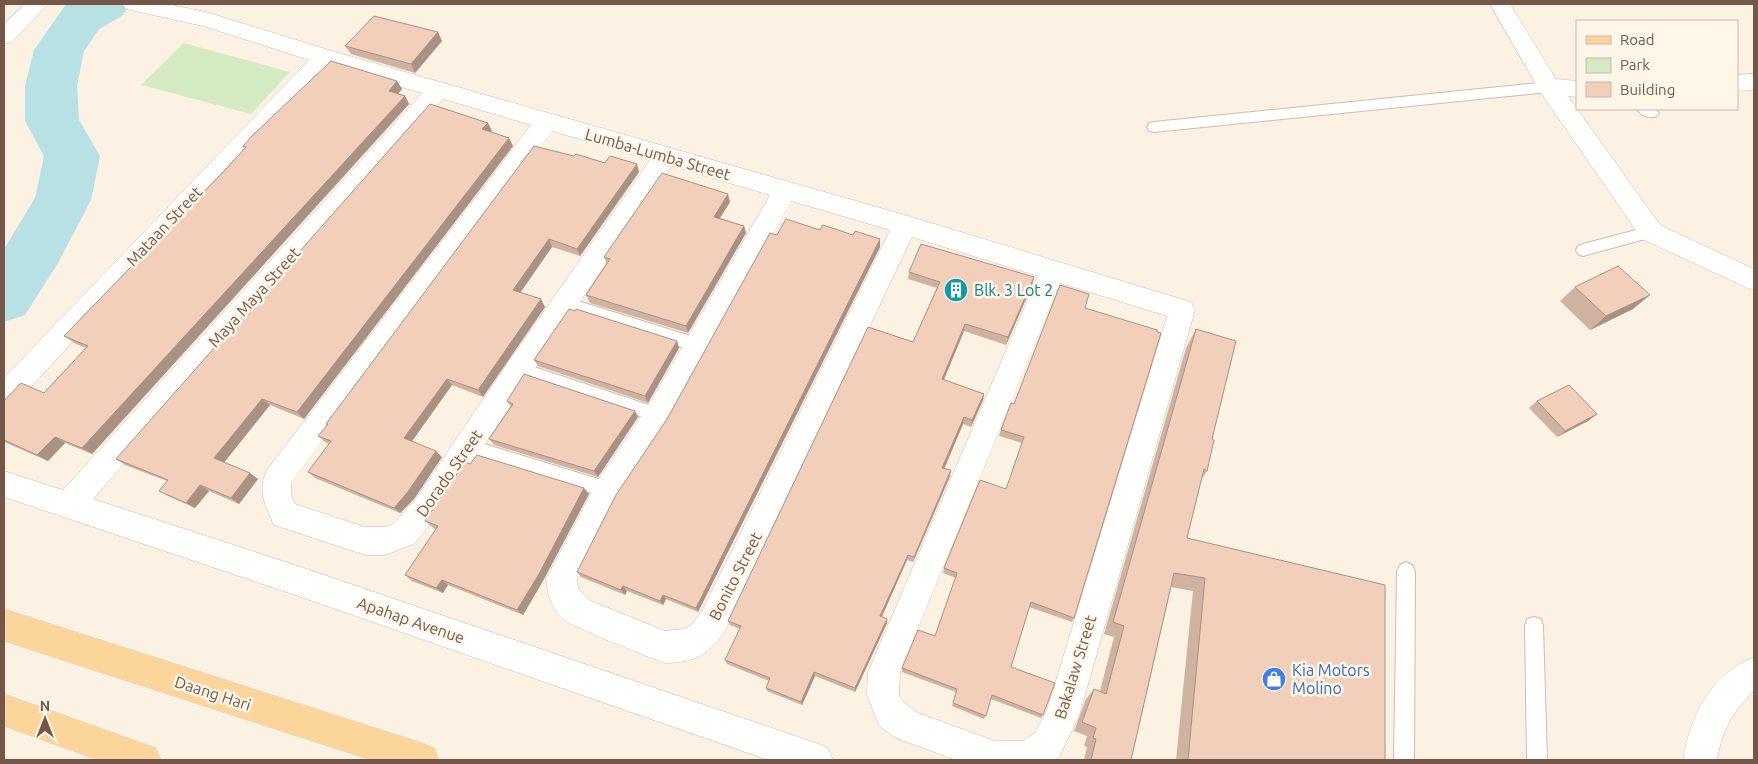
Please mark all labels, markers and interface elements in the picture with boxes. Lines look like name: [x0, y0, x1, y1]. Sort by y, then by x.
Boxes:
legend: [1576, 20, 1738, 110]
text: Road: [1620, 31, 1655, 48]
text: Park: [1620, 56, 1650, 73]
text: Building: [1620, 81, 1675, 98]
street label: Lumba-Lumba Street: [583, 125, 733, 184]
street label: Mataan Street: [123, 182, 206, 270]
street label: Maya Maya Street: [204, 243, 304, 351]
building icon: Blk. 3 Lot 2: [943, 277, 969, 303]
place label: Blk. 3 Lot 2: [974, 281, 1053, 299]
street label: Dorado Street: [412, 425, 486, 520]
street label: Bonito Street: [705, 528, 765, 623]
street label: Apahap Avenue: [355, 593, 467, 647]
street label: Bakalaw Street: [1051, 612, 1100, 721]
place label: Kia Motors Molino: [1292, 661, 1370, 697]
shop icon: Kia Motors Molino: [1261, 666, 1287, 692]
street label: Daang Hari: [173, 672, 253, 714]
north arrow: [20, 694, 70, 744]
text: N: [40, 698, 50, 714]

